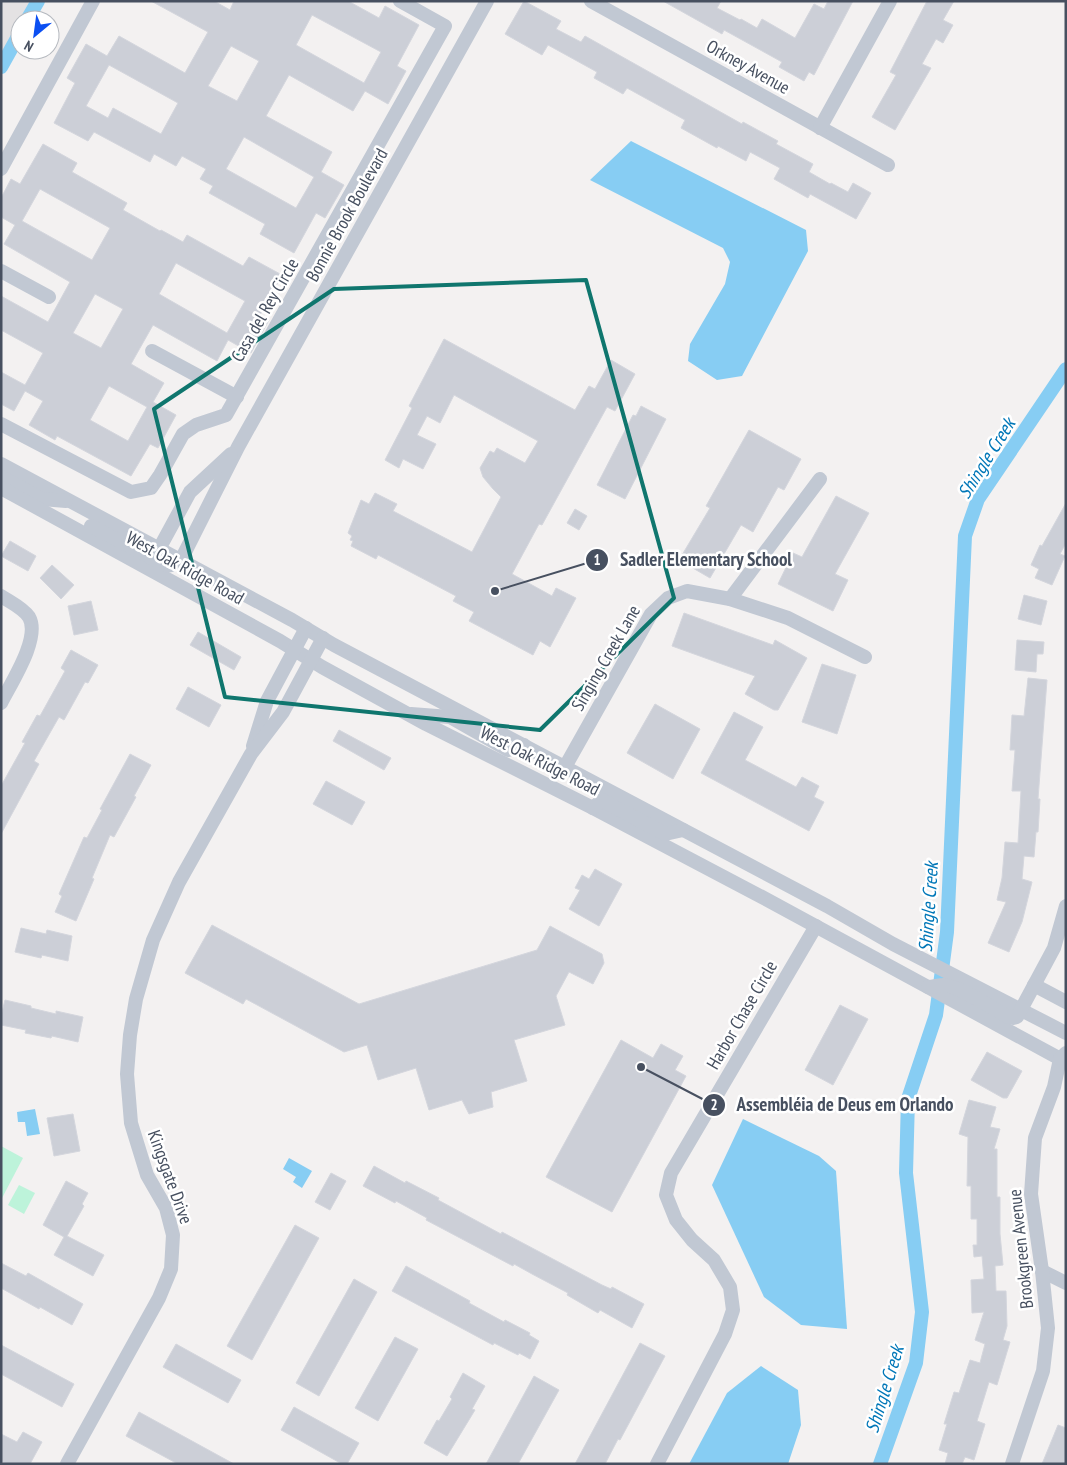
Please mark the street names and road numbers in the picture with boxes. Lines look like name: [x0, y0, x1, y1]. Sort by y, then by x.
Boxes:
street label: Orkney Avenue: [702, 34, 794, 99]
street label: Bonnie Brook Boulevard: [300, 144, 393, 285]
street label: Casa del Rey Circle: [226, 254, 303, 366]
street label: West Oak Ridge Road: [122, 526, 248, 609]
street label: Singing Creek Lane: [566, 601, 645, 715]
street label: West Oak Ridge Road: [477, 721, 604, 801]
street label: Harbor Chase Circle: [701, 956, 782, 1073]
street label: Kingsgate Drive: [143, 1127, 198, 1227]
street label: Brookgreen Avenue: [1003, 1188, 1038, 1310]

